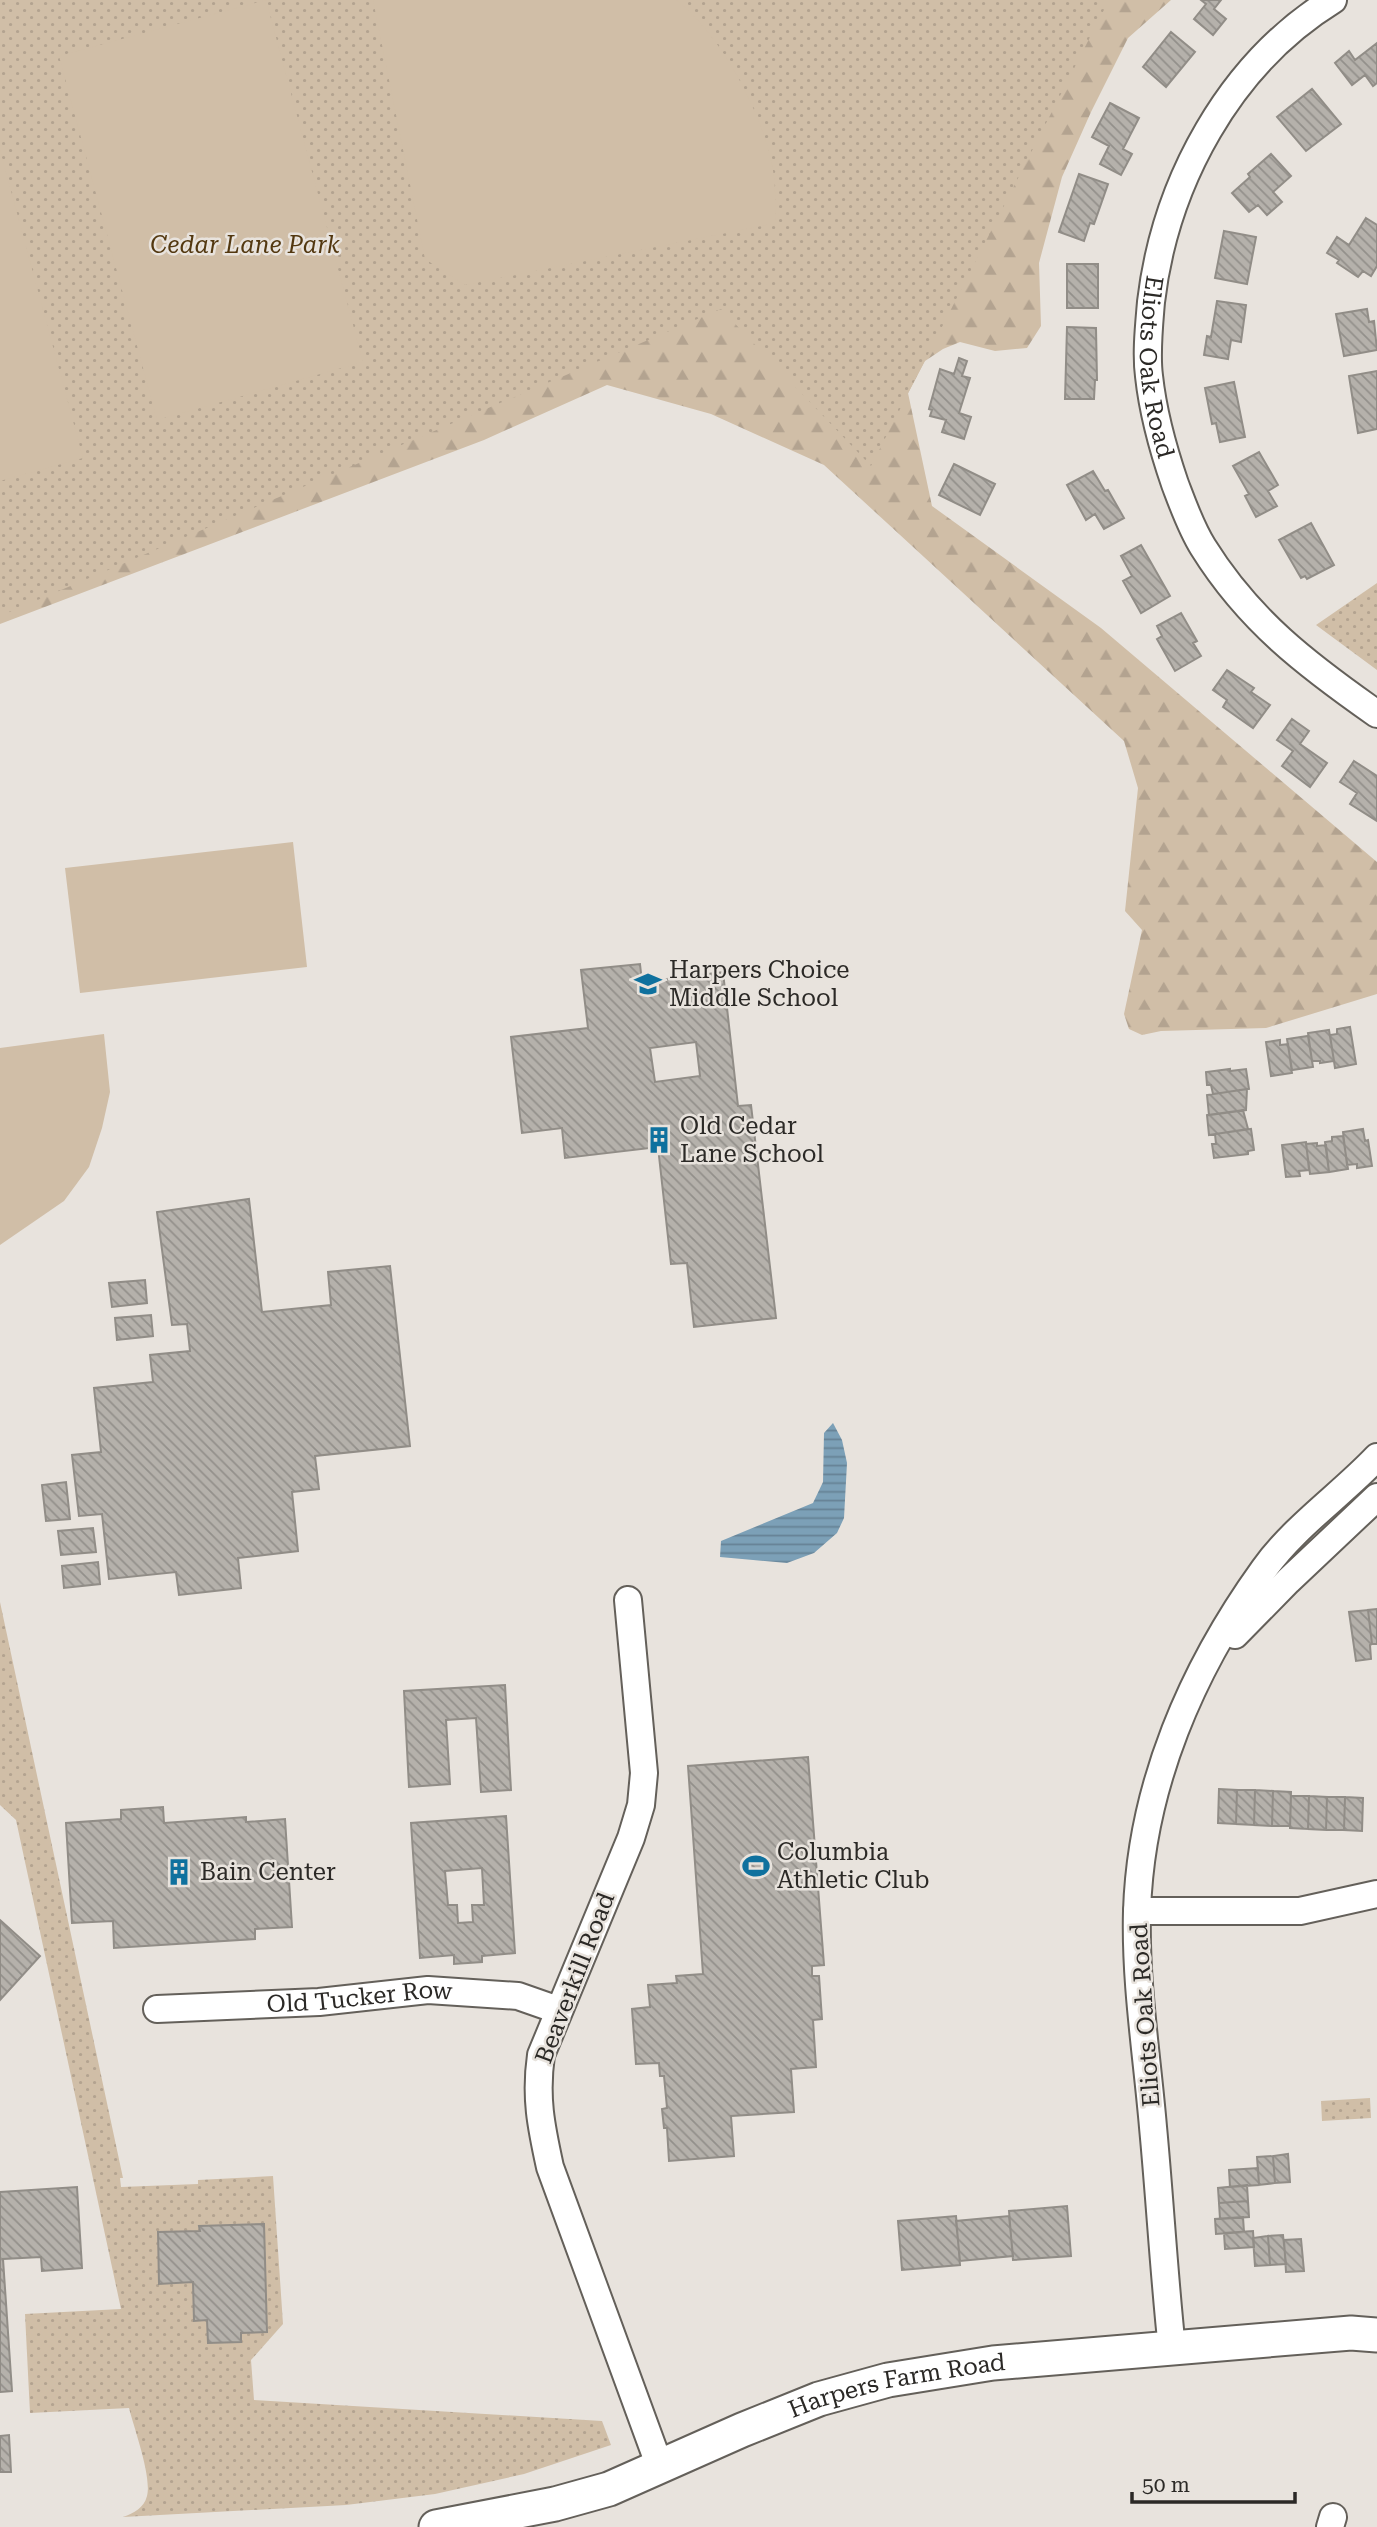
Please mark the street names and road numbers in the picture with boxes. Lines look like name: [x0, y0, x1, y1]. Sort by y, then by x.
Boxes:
street label: Eliots Oak Road: [1134, 274, 1180, 461]
street label: Beaverkill Road: [530, 1889, 620, 2067]
street label: Eliots Oak Road: [1125, 1922, 1165, 2108]
street label: Old Tucker Row: [266, 1976, 453, 2018]
street label: Harpers Farm Road: [784, 2348, 1006, 2424]

